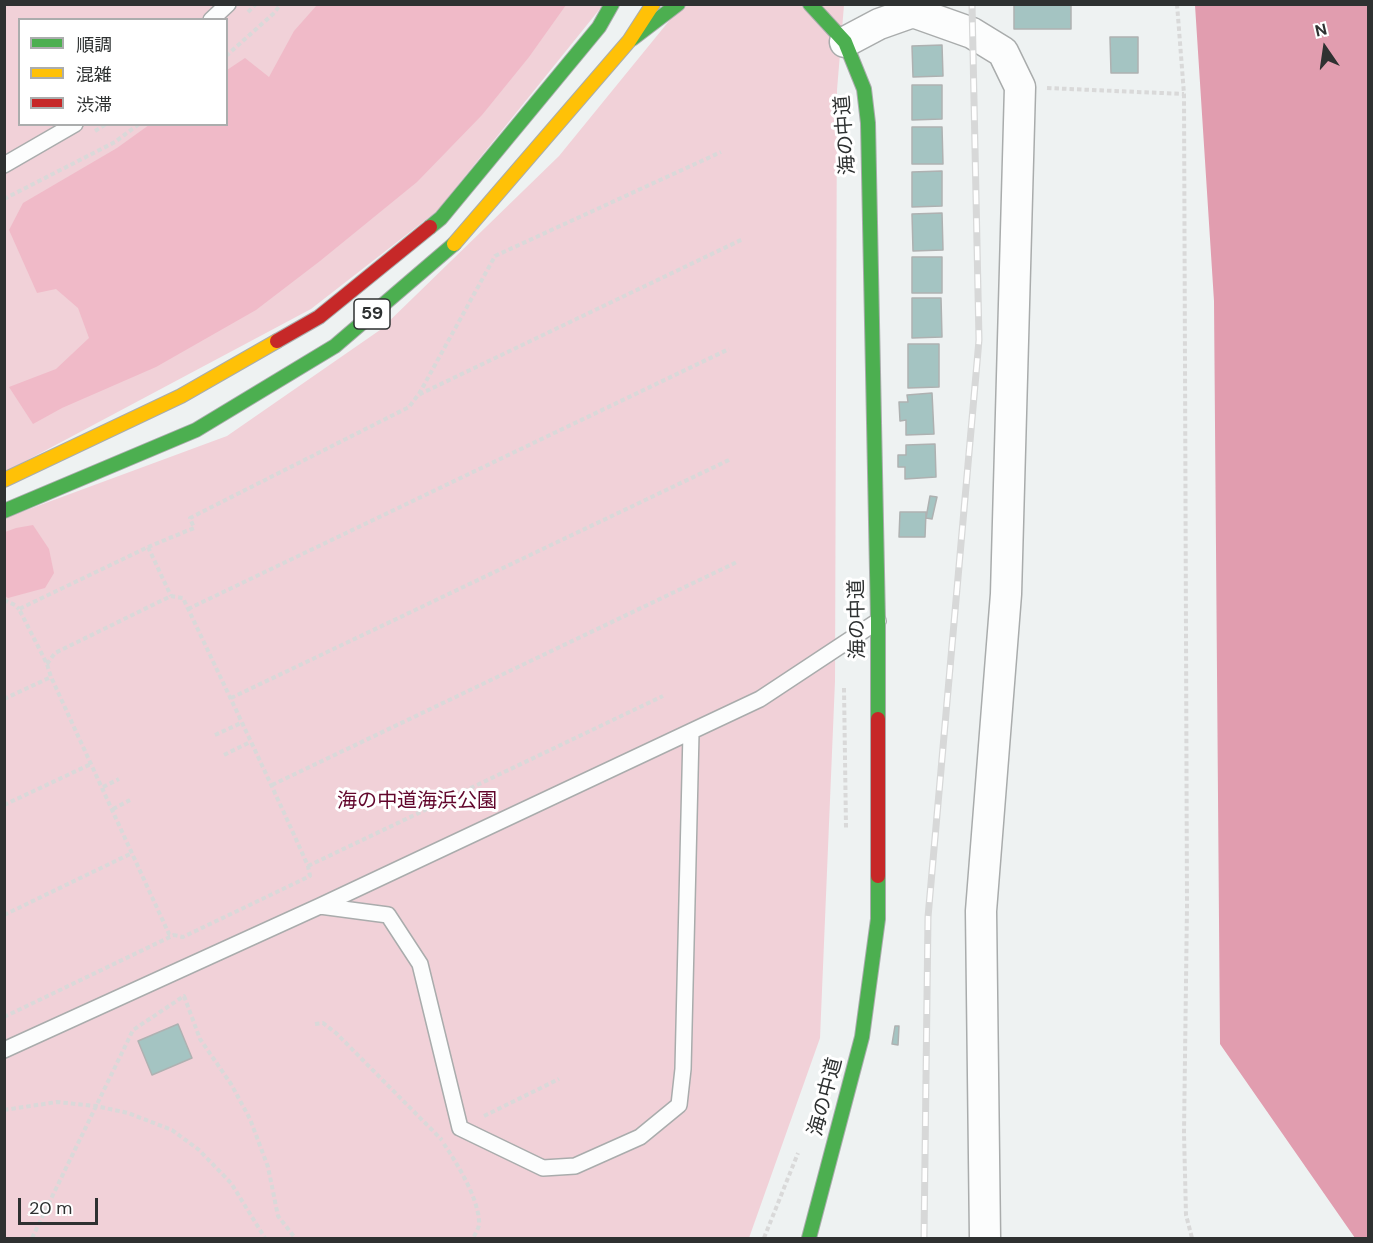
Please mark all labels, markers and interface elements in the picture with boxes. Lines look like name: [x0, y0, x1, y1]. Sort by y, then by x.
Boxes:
legend: [18, 18, 228, 126]
north arrow: [1295, 18, 1355, 78]
text: N: [1313, 18, 1329, 42]
text: 順調: [76, 33, 112, 57]
text: 混雑: [76, 63, 112, 87]
text: 渋滞: [76, 93, 112, 117]
street label: 海の中道: [831, 94, 861, 176]
road number: 59: [354, 299, 390, 329]
street label: 海の中道: [845, 579, 871, 659]
park label: 海の中道海浜公園: [337, 790, 497, 814]
street label: 海の中道: [804, 1055, 848, 1139]
scale bar: [21, 1186, 100, 1224]
text: 20 m: [29, 1196, 72, 1220]

